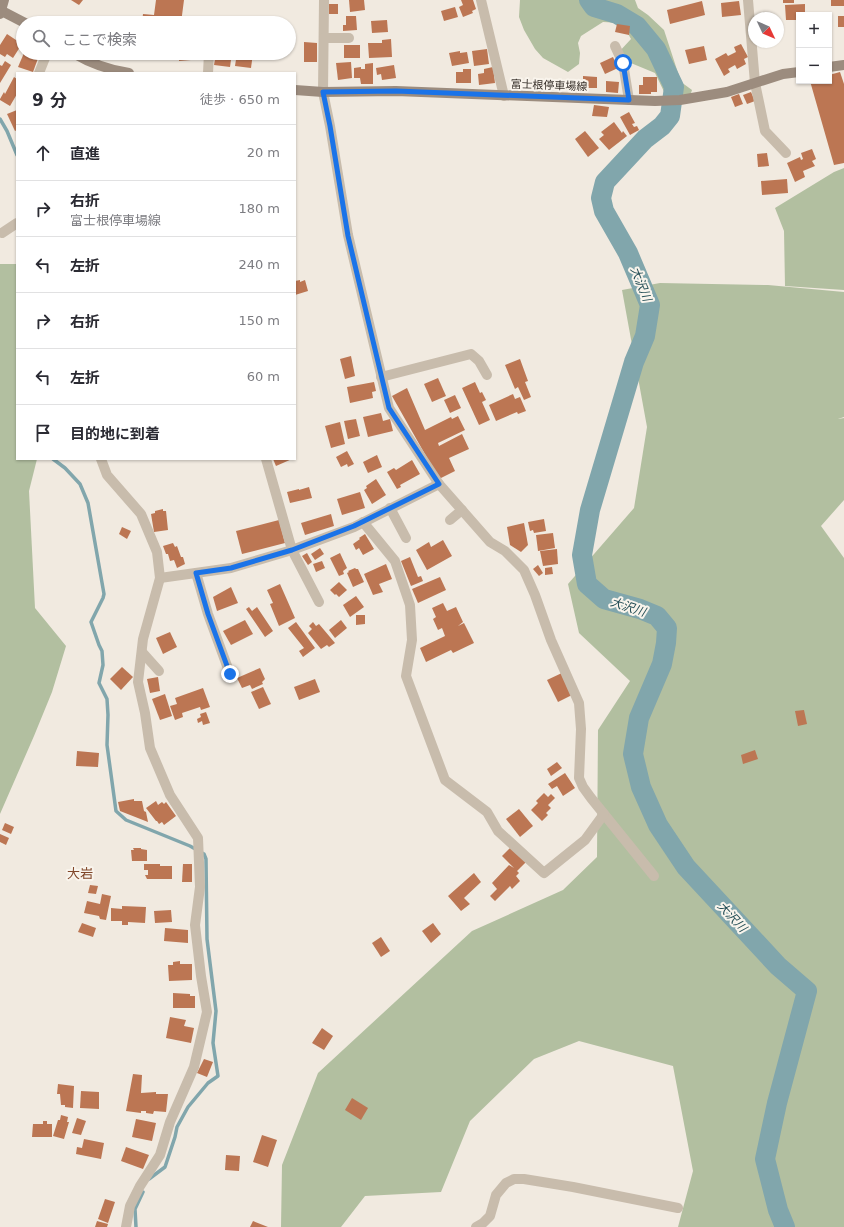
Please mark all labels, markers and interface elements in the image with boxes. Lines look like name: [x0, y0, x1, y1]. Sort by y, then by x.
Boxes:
north arrow: [748, 12, 784, 48]
map controls: [796, 12, 832, 84]
button: +: [796, 12, 832, 48]
search box: [16, 16, 296, 60]
icon: search: [30, 27, 52, 49]
text: ここで検索: [62, 31, 137, 49]
button: −: [796, 48, 832, 84]
route start: [614, 54, 632, 72]
street label: 富士根停車場線: [510, 78, 588, 93]
text: 9 分: [32, 90, 67, 110]
text: 徒歩 · 650 m: [200, 92, 280, 107]
icon: ahead: [32, 142, 54, 164]
text: 直進: [70, 145, 100, 163]
text: 20 m: [247, 145, 280, 160]
text: 右折: [70, 192, 100, 210]
icon: right: [32, 198, 54, 220]
text: 180 m: [238, 201, 280, 216]
text: 富士根停車場線: [70, 213, 161, 228]
icon: left: [32, 254, 54, 276]
text: 左折: [70, 257, 100, 275]
text: 240 m: [238, 257, 280, 272]
water label: 大沢川: [628, 265, 655, 305]
icon: right: [32, 310, 54, 332]
text: 右折: [70, 313, 100, 331]
text: 150 m: [238, 313, 280, 328]
icon: left: [32, 366, 54, 388]
text: 左折: [70, 369, 100, 387]
text: 60 m: [247, 369, 280, 384]
icon: arrive: [32, 422, 54, 444]
text: 目的地に到着: [70, 425, 160, 443]
water label: 大沢川: [609, 595, 649, 620]
route end: [221, 665, 239, 683]
district label: 大岩: [67, 866, 93, 881]
water label: 大沢川: [715, 899, 751, 936]

